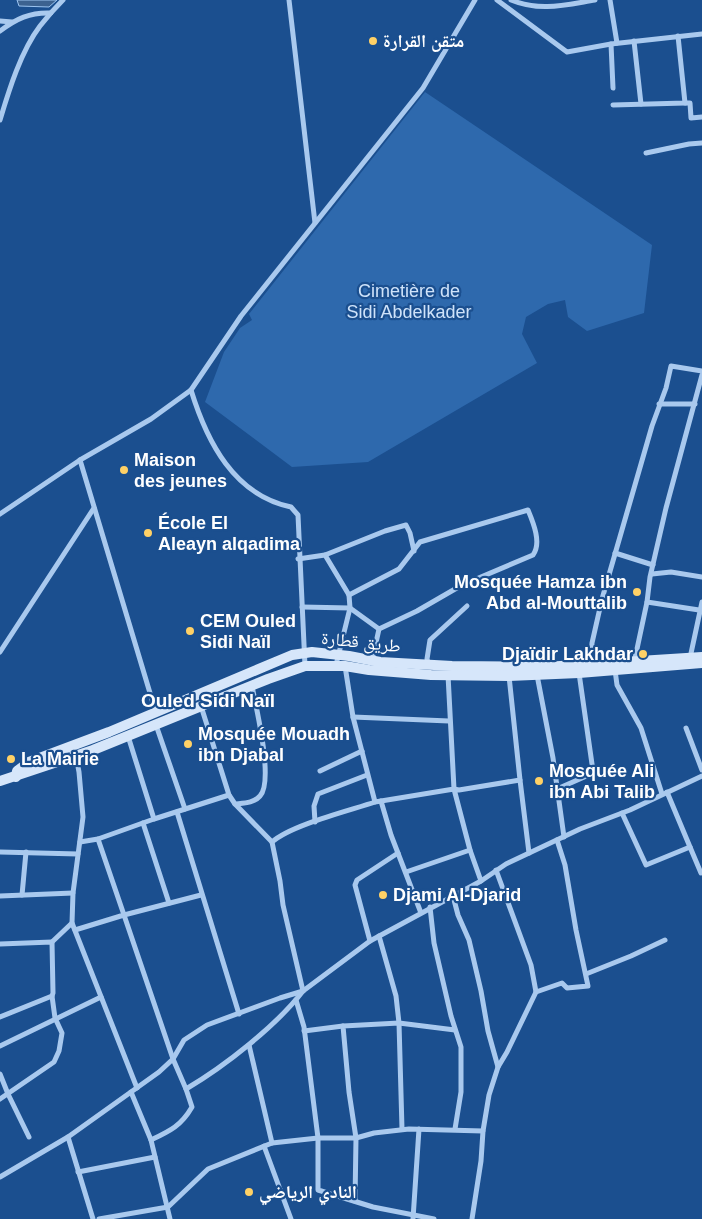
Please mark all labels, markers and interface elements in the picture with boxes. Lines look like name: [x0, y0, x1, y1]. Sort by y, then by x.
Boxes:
place label: متقن القرارة: [383, 31, 464, 52]
marker: متقن القرارة: [367, 35, 379, 47]
park label: Cimetière de Sidi Abdelkader: [346, 281, 472, 322]
place label: Maison des jeunes: [134, 450, 227, 491]
marker: Maison des jeunes: [118, 464, 130, 476]
place label: École El Aleayn alqadima: [158, 512, 301, 554]
marker: École El Aleayn alqadima: [142, 527, 154, 539]
place label: Mosquée Hamza ibn Abd al-Mouttalib: [454, 572, 627, 613]
marker: Mosquée Hamza ibn Abd al-Mouttalib: [631, 586, 643, 598]
place label: CEM Ouled Sidi Naïl: [200, 611, 296, 652]
marker: CEM Ouled Sidi Naïl: [184, 625, 196, 637]
street label: طريق قطارة: [320, 628, 402, 657]
place label: Djaïdir Lakhdar: [502, 644, 633, 664]
marker: Djaïdir Lakhdar: [637, 648, 649, 660]
district label: Ouled Sidi Naïl: [141, 690, 275, 711]
place label: Mosquée Mouadh ibn Djabal: [198, 724, 350, 765]
marker: Mosquée Mouadh ibn Djabal: [182, 738, 194, 750]
place label: La Mairie: [21, 749, 99, 769]
marker: La Mairie: [5, 753, 17, 765]
place label: Mosquée Ali ibn Abi Talib: [549, 761, 655, 802]
marker: Mosquée Ali ibn Abi Talib: [533, 775, 545, 787]
place label: Djami Al-Djarid: [393, 885, 521, 905]
marker: Djami Al-Djarid: [377, 889, 389, 901]
place label: النادي الرياضي: [259, 1182, 357, 1206]
marker: النادي الرياضي: [243, 1186, 255, 1198]

